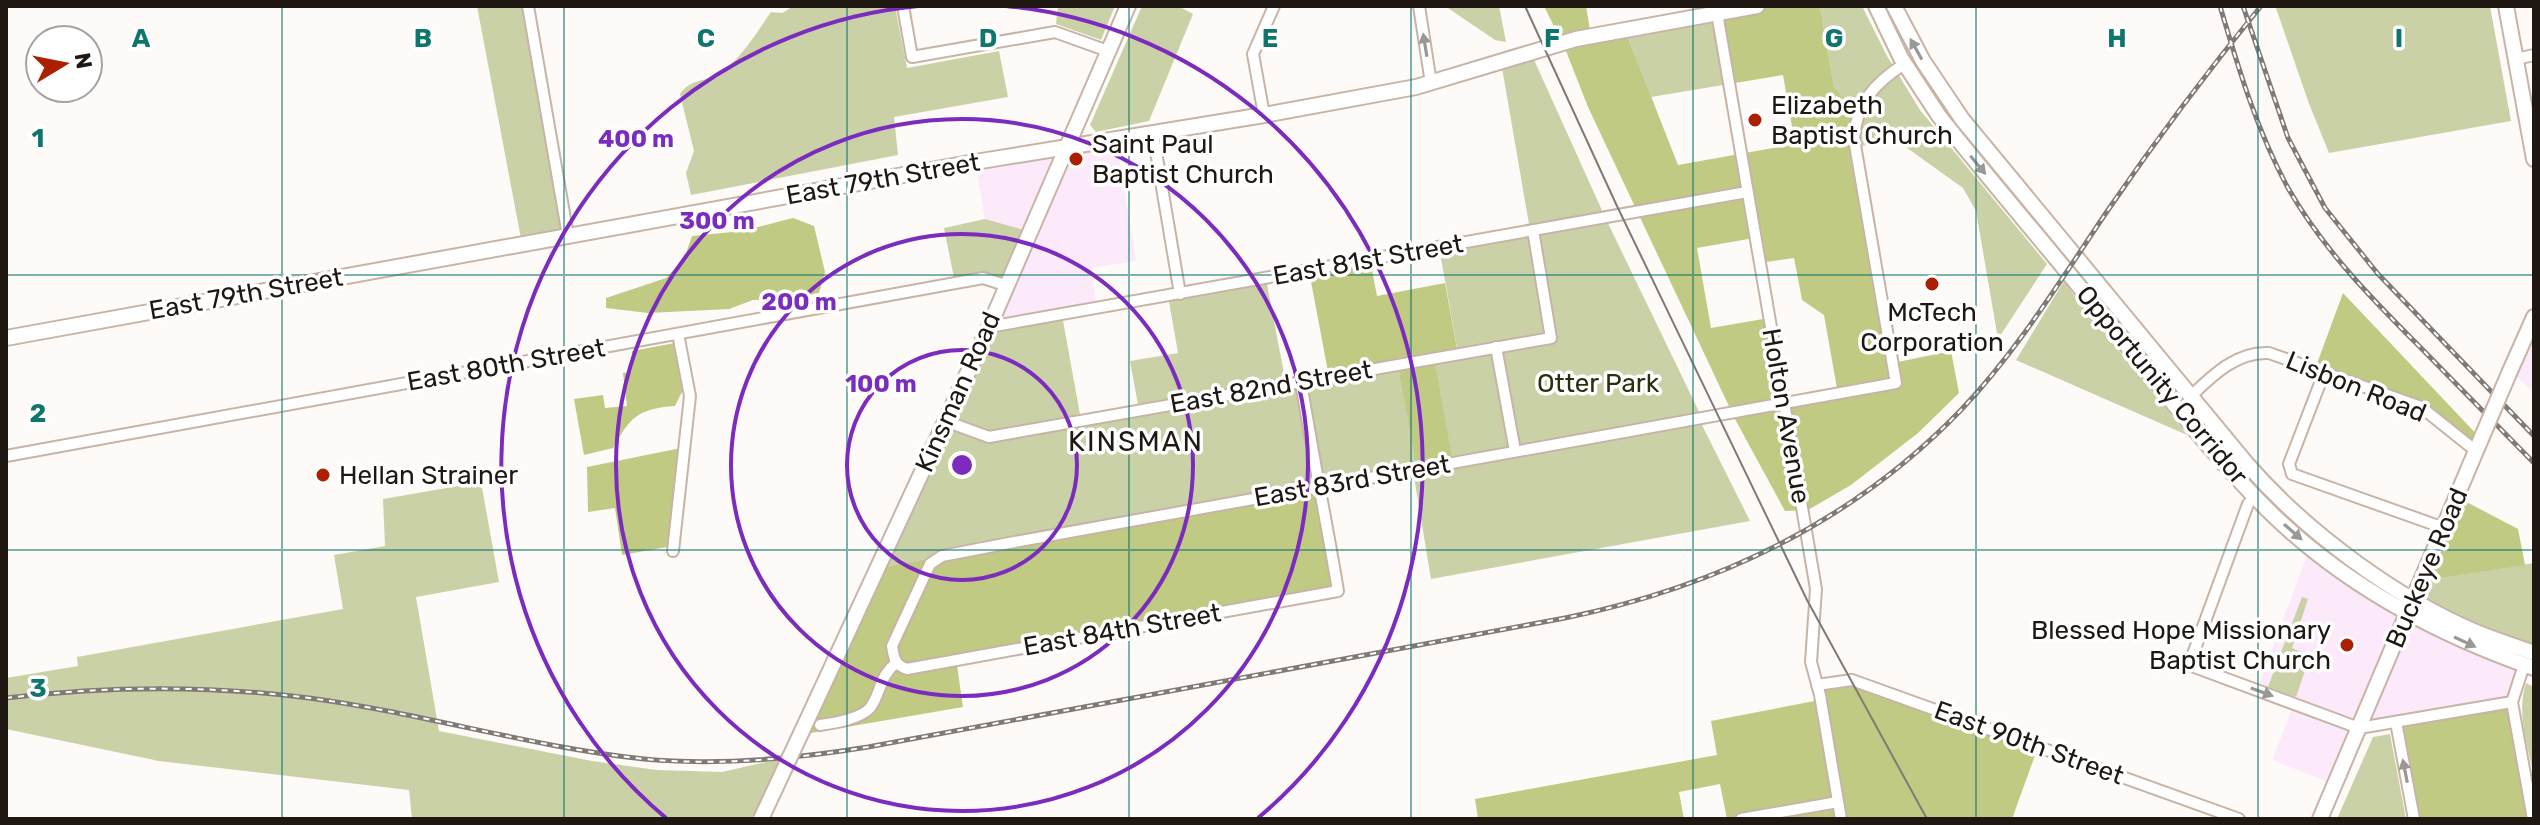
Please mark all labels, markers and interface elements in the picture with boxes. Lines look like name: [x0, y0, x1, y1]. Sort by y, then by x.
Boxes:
text: A: [132, 23, 151, 54]
text: B: [414, 23, 432, 54]
text: C: [697, 23, 715, 54]
text: D: [979, 23, 997, 54]
text: E: [1262, 23, 1278, 54]
text: F: [1544, 23, 1560, 54]
text: G: [1825, 23, 1843, 54]
text: H: [2107, 23, 2127, 54]
text: I: [2395, 23, 2403, 54]
north arrow: [24, 24, 104, 104]
one-way arrow: [1418, 32, 1431, 57]
one-way arrow: [1909, 38, 1923, 60]
text: N: [69, 50, 98, 71]
place label: Elizabeth Baptist Church: [1771, 90, 1953, 151]
marker: Elizabeth Baptist Church: [1746, 111, 1764, 129]
text: 1: [32, 123, 44, 154]
text: 400 m: [598, 125, 674, 153]
place label: Saint Paul Baptist Church: [1092, 129, 1274, 190]
street label: East 79th Street: [784, 147, 982, 211]
marker: Saint Paul Baptist Church: [1067, 150, 1085, 168]
one-way arrow: [1969, 155, 1986, 175]
text: 300 m: [679, 207, 755, 235]
street label: East 81st Street: [1271, 228, 1465, 292]
street label: East 79th Street: [147, 262, 345, 326]
marker: McTech Corporation: [1923, 275, 1941, 293]
street label: Opportunity Corridor: [2070, 279, 2254, 491]
text: 200 m: [761, 288, 837, 316]
place label: McTech Corporation: [1860, 297, 2004, 358]
street label: Kinsman Road: [909, 307, 1007, 477]
street label: Holton Avenue: [1755, 326, 1817, 506]
street label: East 80th Street: [405, 332, 607, 398]
street label: Lisbon Road: [2281, 345, 2431, 429]
street label: East 82nd Street: [1168, 354, 1374, 420]
park label: Otter Park: [1537, 368, 1660, 399]
text: 100 m: [845, 370, 917, 398]
text: 2: [30, 398, 46, 429]
district label: KINSMAN: [1068, 425, 1204, 458]
street label: East 83rd Street: [1251, 448, 1453, 514]
centre of rings: [948, 451, 976, 479]
place label: Hellan Strainer: [339, 460, 518, 491]
marker: Hellan Strainer: [314, 466, 332, 484]
street label: Buckeye Road: [2379, 483, 2475, 653]
one-way arrow: [2283, 523, 2303, 540]
street label: East 84th Street: [1021, 597, 1223, 663]
place label: Blessed Hope Missionary Baptist Church: [2031, 615, 2331, 676]
one-way arrow: [2453, 635, 2476, 649]
marker: Blessed Hope Missionary Baptist Church: [2338, 636, 2356, 654]
text: 3: [29, 673, 47, 704]
one-way arrow: [2250, 686, 2274, 699]
street label: East 90th Street: [1930, 694, 2128, 792]
one-way arrow: [2398, 758, 2410, 783]

